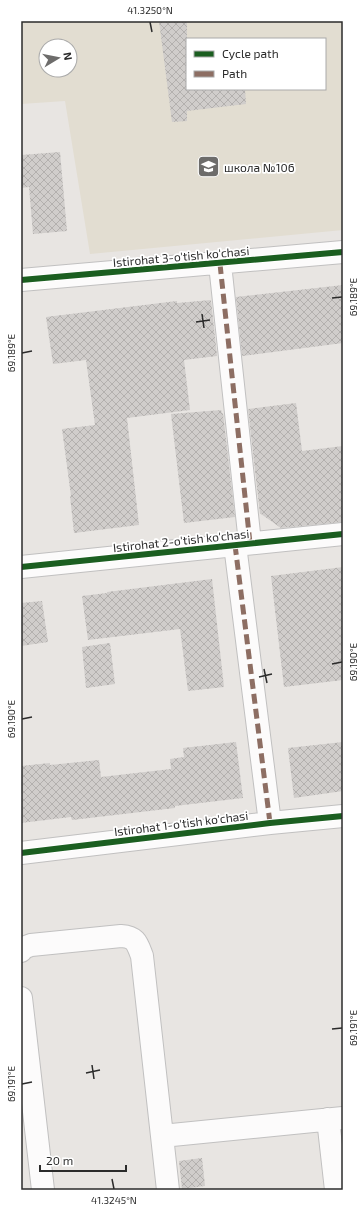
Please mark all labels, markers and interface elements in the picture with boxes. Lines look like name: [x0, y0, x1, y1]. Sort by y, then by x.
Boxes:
text: 41.3250°N: [127, 4, 173, 16]
north arrow: [38, 38, 78, 78]
legend: [186, 38, 326, 90]
text: Cycle path: [222, 46, 279, 60]
text: N: [61, 51, 75, 61]
text: Path: [222, 66, 247, 80]
school or university icon: школа №106: [196, 154, 222, 180]
place label: школа №106: [224, 160, 295, 174]
street label: Istirohat 3-o'tish ko'chasi: [112, 243, 250, 269]
text: 69.189°E: [347, 277, 359, 316]
text: 69.189°E: [5, 333, 17, 372]
street label: Istirohat 2-o'tish ko'chasi: [112, 526, 250, 554]
text: 69.190°E: [347, 642, 359, 681]
text: 69.190°E: [5, 699, 17, 738]
street label: Istirohat 1-o'tish ko'chasi: [113, 808, 249, 838]
text: 69.191°E: [347, 1009, 359, 1046]
text: 69.191°E: [5, 1065, 17, 1102]
scale bar: [40, 1147, 126, 1173]
text: 20 m: [46, 1153, 73, 1167]
text: 41.3245°N: [91, 1194, 137, 1206]

